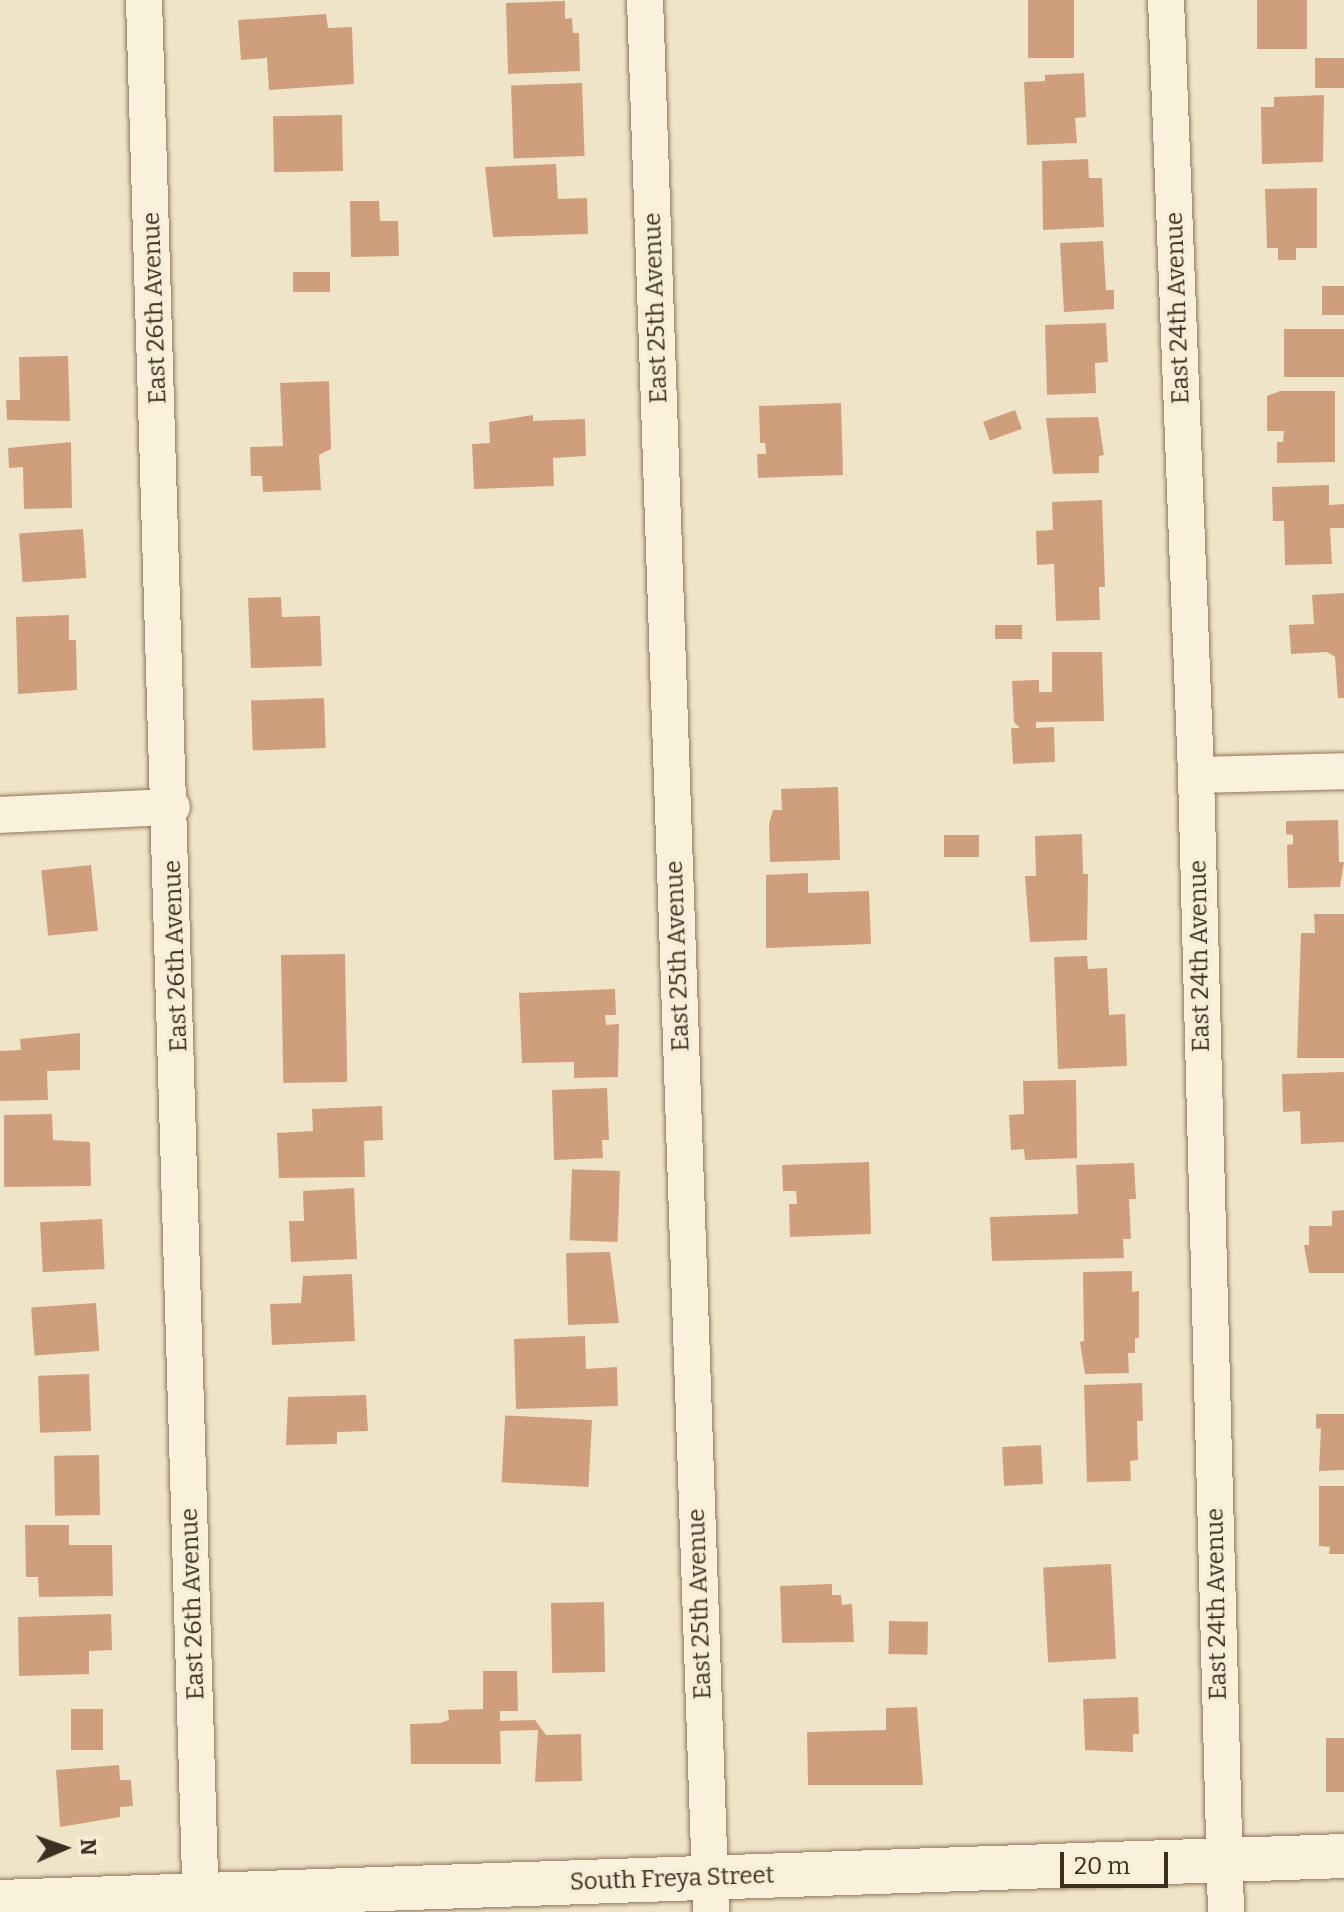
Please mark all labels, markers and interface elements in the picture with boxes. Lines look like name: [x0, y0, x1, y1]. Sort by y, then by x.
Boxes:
street label: East 26th Avenue: [137, 211, 173, 405]
street label: East 24th Avenue: [1160, 211, 1196, 405]
street label: East 25th Avenue: [638, 212, 674, 404]
street label: East 26th Avenue: [158, 859, 194, 1053]
street label: East 25th Avenue: [660, 860, 696, 1052]
street label: East 24th Avenue: [1184, 860, 1216, 1052]
street label: East 26th Avenue: [175, 1507, 211, 1701]
street label: East 25th Avenue: [682, 1508, 718, 1700]
street label: East 24th Avenue: [1201, 1508, 1233, 1700]
north arrow: [24, 1808, 104, 1888]
scale bar: [1064, 1836, 1172, 1886]
text: N: [75, 1838, 102, 1856]
text: 20 m: [1074, 1852, 1130, 1880]
street label: South Freya Street: [569, 1861, 775, 1897]

